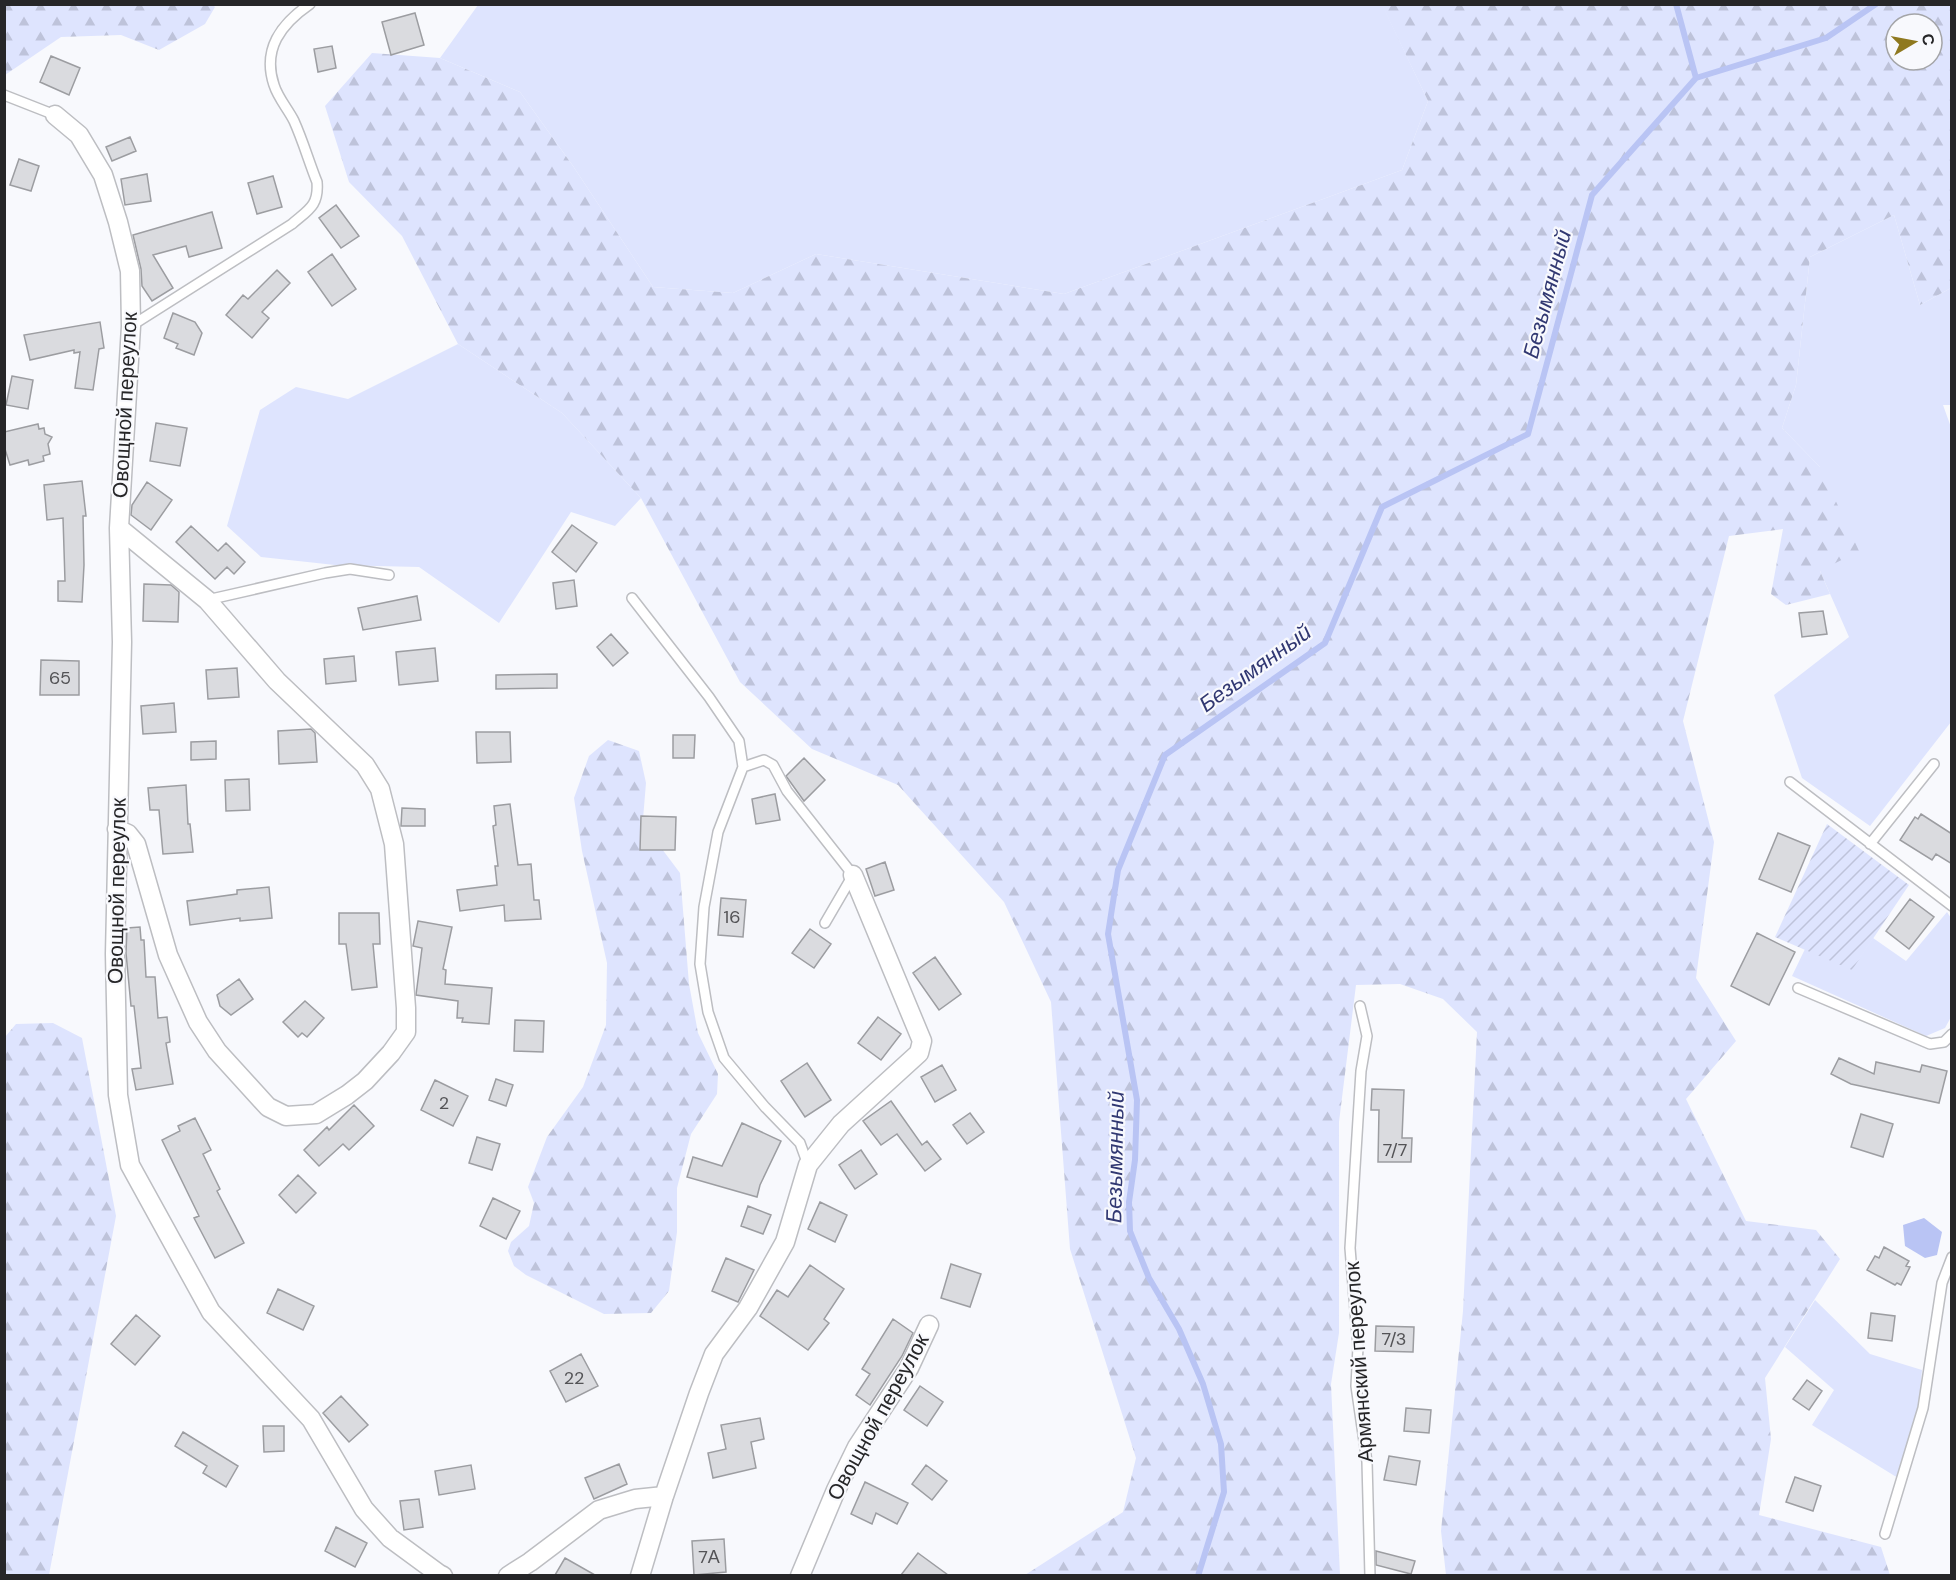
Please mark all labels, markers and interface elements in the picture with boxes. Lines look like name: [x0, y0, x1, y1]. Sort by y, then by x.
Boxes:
north arrow: [1884, 12, 1944, 72]
text: С: [1917, 32, 1940, 47]
water label: Безымянный: [1516, 226, 1578, 362]
street label: Овощной переулок: [106, 310, 144, 499]
water label: Безымянный: [1193, 617, 1317, 719]
house number: 65: [49, 666, 71, 690]
street label: Овощной переулок: [101, 797, 133, 984]
house number: 16: [724, 905, 740, 929]
house number: 2: [439, 1091, 449, 1115]
water label: Безымянный: [1099, 1091, 1131, 1223]
house number: 7/7: [1383, 1138, 1407, 1162]
street label: Армянский переулок: [1338, 1260, 1380, 1463]
house number: 7/3: [1381, 1327, 1407, 1351]
street label: Овощной переулок: [821, 1328, 936, 1505]
house number: 22: [564, 1366, 584, 1390]
house number: 7А: [698, 1545, 720, 1569]

